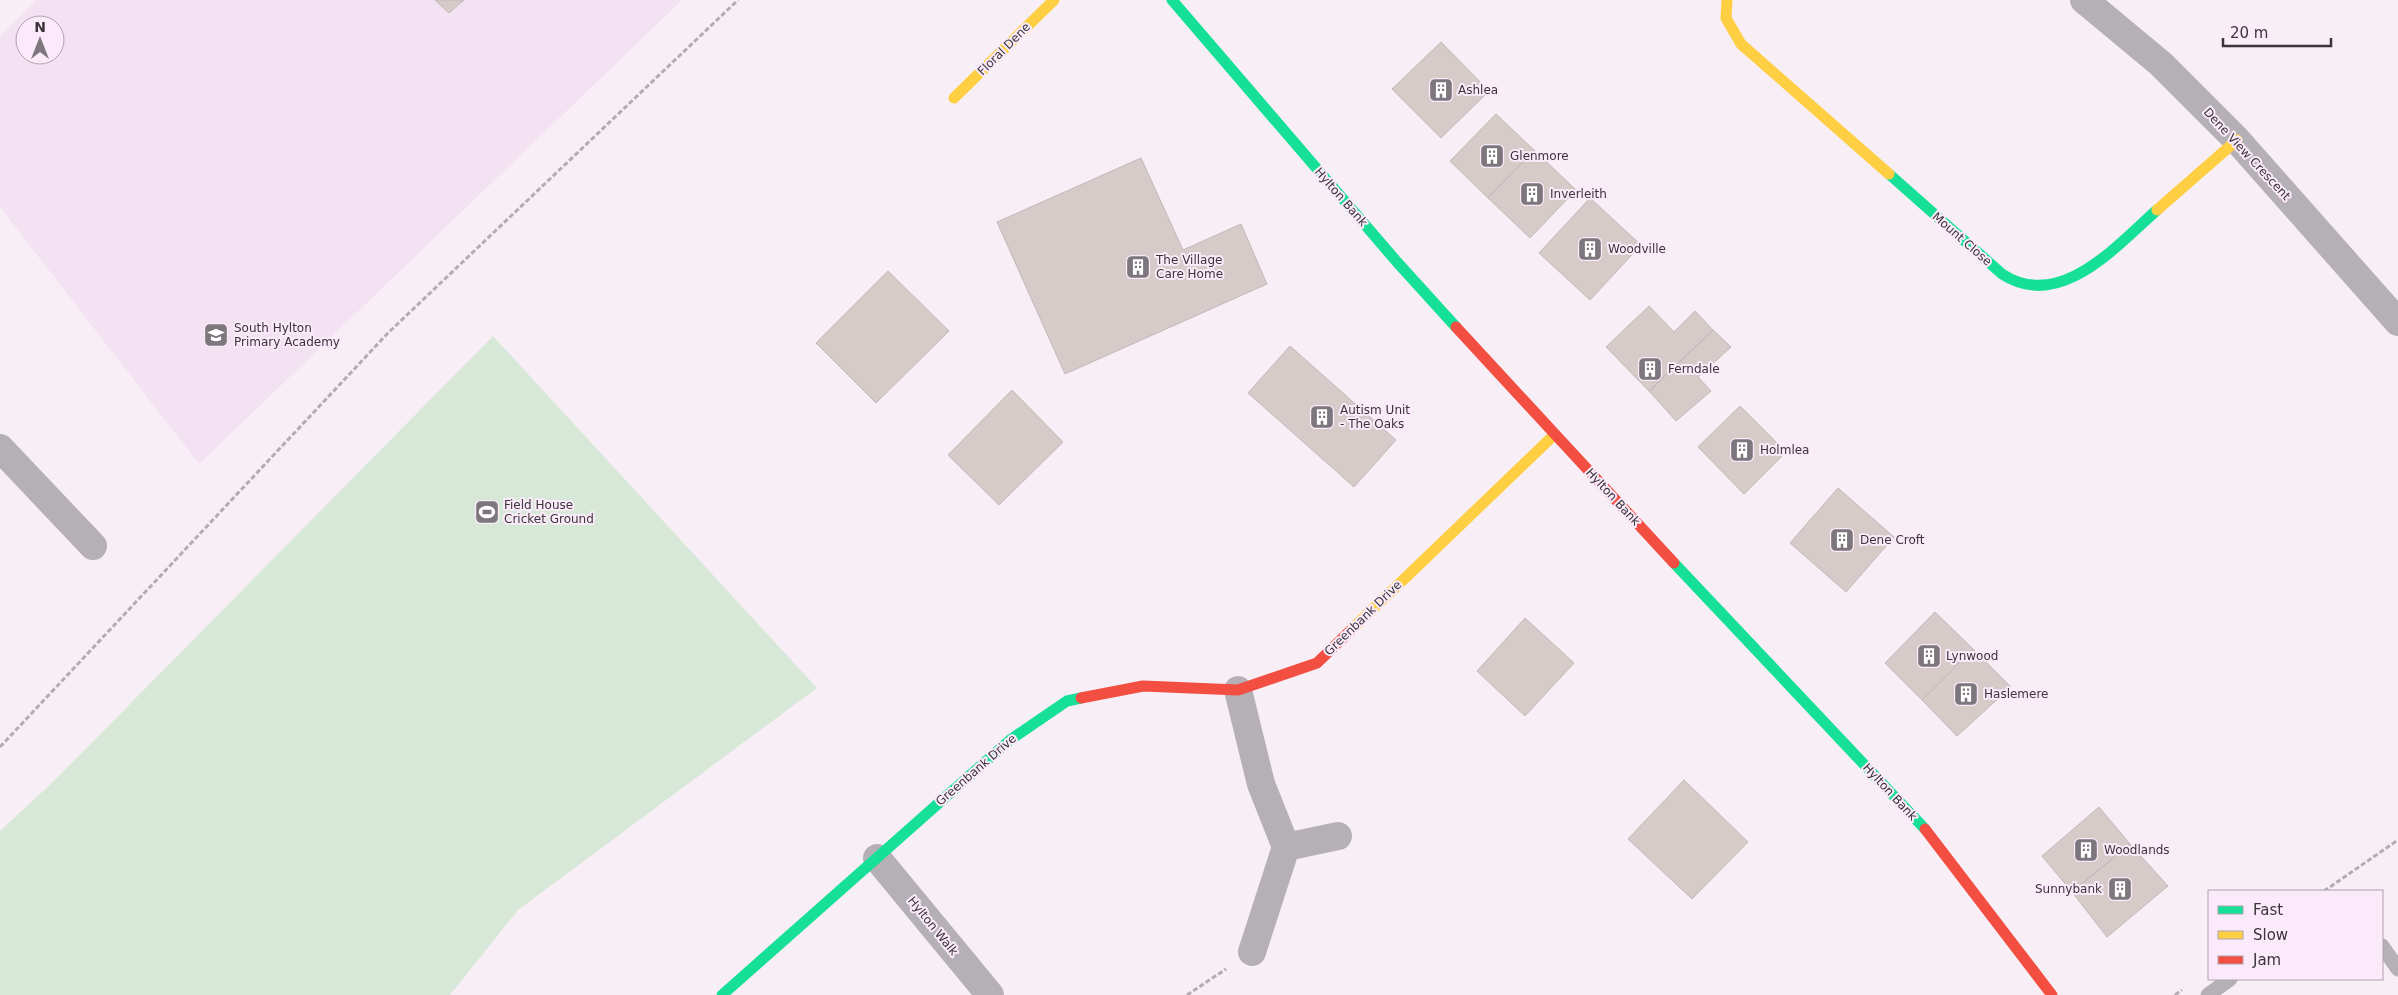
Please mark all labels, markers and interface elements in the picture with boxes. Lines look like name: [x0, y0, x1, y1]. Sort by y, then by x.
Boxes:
north arrow: [15, 15, 65, 65]
scale bar: [2223, 15, 2330, 47]
text: N: [34, 19, 46, 35]
street label: Floral Dene: [975, 20, 1033, 78]
text: 20 m: [2230, 24, 2268, 42]
building icon: Ashlea: [1428, 77, 1454, 103]
place label: Ashlea: [1458, 83, 1498, 97]
street label: Dene View Crescent: [2201, 105, 2293, 203]
building icon: Glenmore: [1479, 143, 1505, 169]
place label: Glenmore: [1510, 149, 1569, 163]
street label: Hylton Bank: [1312, 165, 1370, 229]
building icon: Inverleith: [1519, 181, 1545, 207]
place label: Inverleith: [1550, 187, 1607, 201]
street label: Mount Close: [1929, 209, 1995, 269]
building icon: Woodville: [1577, 236, 1603, 262]
place label: Woodville: [1608, 242, 1666, 256]
place label: The Village Care Home: [1155, 253, 1223, 281]
building icon: The Village Care Home: [1125, 254, 1151, 280]
place label: South Hylton Primary Academy: [234, 321, 340, 349]
school or university icon: South Hylton Primary Academy: [203, 322, 229, 348]
building icon: Ferndale: [1637, 356, 1663, 382]
place label: Ferndale: [1668, 362, 1720, 376]
place label: Autism Unit - The Oaks: [1340, 403, 1410, 431]
building icon: Autism Unit - The Oaks: [1309, 404, 1335, 430]
building icon: Holmlea: [1729, 437, 1755, 463]
place label: Holmlea: [1760, 443, 1809, 457]
street label: Hylton Bank: [1583, 466, 1643, 529]
place label: Field House Cricket Ground: [504, 498, 594, 526]
sports icon: Field House Cricket Ground: [474, 499, 500, 525]
building icon: Dene Croft: [1829, 527, 1855, 553]
place label: Dene Croft: [1860, 533, 1925, 547]
street label: Greenbank Drive: [1322, 578, 1404, 658]
building icon: Lynwood: [1916, 643, 1942, 669]
place label: Lynwood: [1946, 649, 1998, 663]
building icon: Haslemere: [1953, 681, 1979, 707]
place label: Haslemere: [1984, 687, 2048, 701]
street label: Greenbank Drive: [933, 731, 1019, 809]
street label: Hylton Bank: [1860, 761, 1920, 824]
building icon: Woodlands: [2073, 837, 2099, 863]
place label: Woodlands: [2104, 843, 2170, 857]
building icon: Sunnybank: [2107, 876, 2133, 902]
place label: Sunnybank: [2035, 882, 2102, 896]
legend: [2208, 890, 2383, 980]
street label: Hylton Walk: [905, 894, 961, 958]
text: Fast: [2253, 901, 2283, 919]
text: Slow: [2253, 926, 2288, 944]
text: Jam: [2252, 951, 2281, 969]

